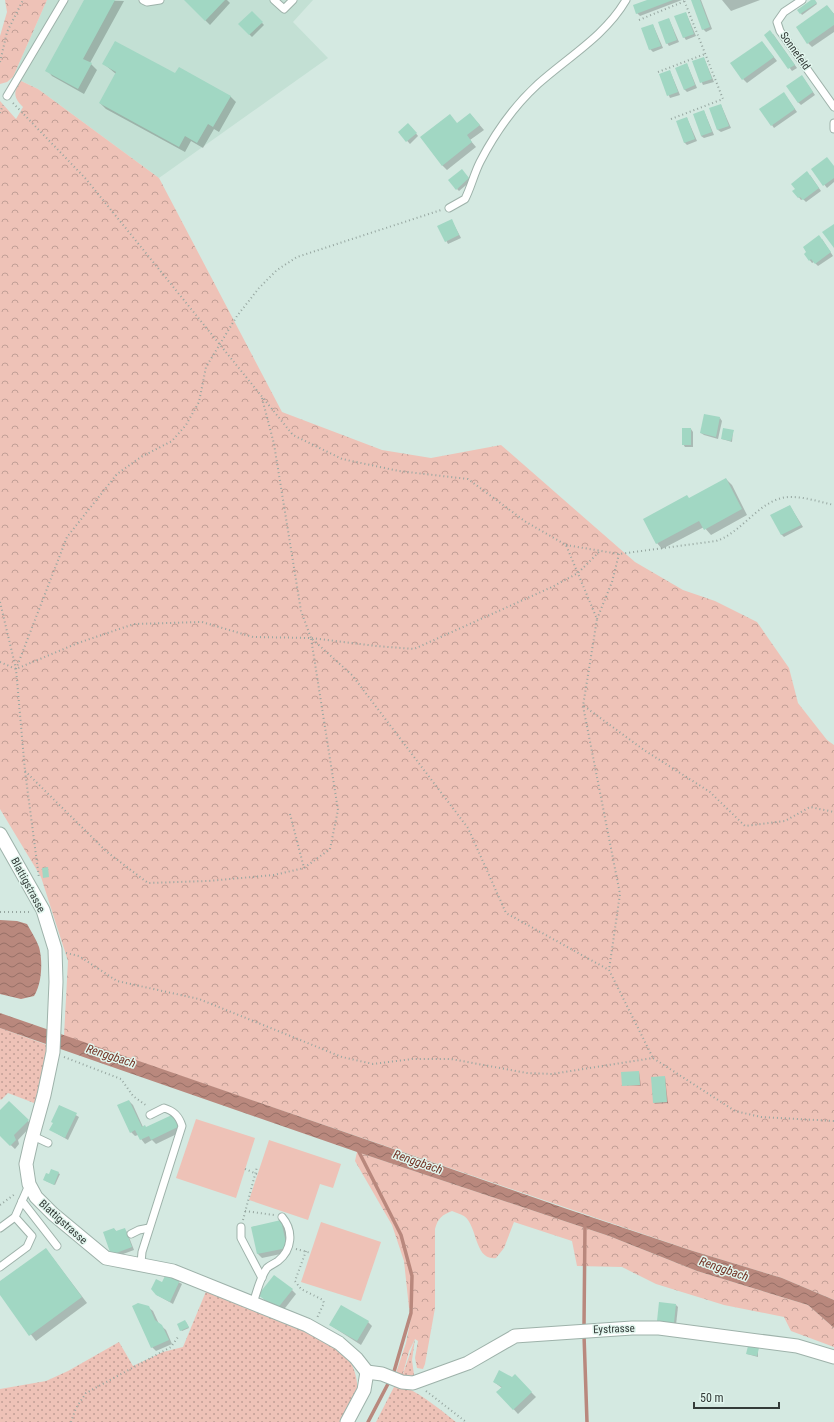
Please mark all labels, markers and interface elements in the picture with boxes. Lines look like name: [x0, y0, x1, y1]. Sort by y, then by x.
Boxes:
street label: Sonnefeld: [777, 29, 813, 73]
street label: Blattigstrasse: [8, 855, 48, 915]
water label: Renggbach: [85, 1041, 138, 1071]
water label: Renggbach: [392, 1147, 445, 1177]
street label: Blattigstrasse: [36, 1197, 90, 1247]
water label: Renggbach: [698, 1254, 751, 1284]
street label: Eystrasse: [593, 1322, 635, 1336]
scale bar: [694, 1384, 779, 1410]
text: 50 m: [700, 1391, 724, 1405]

